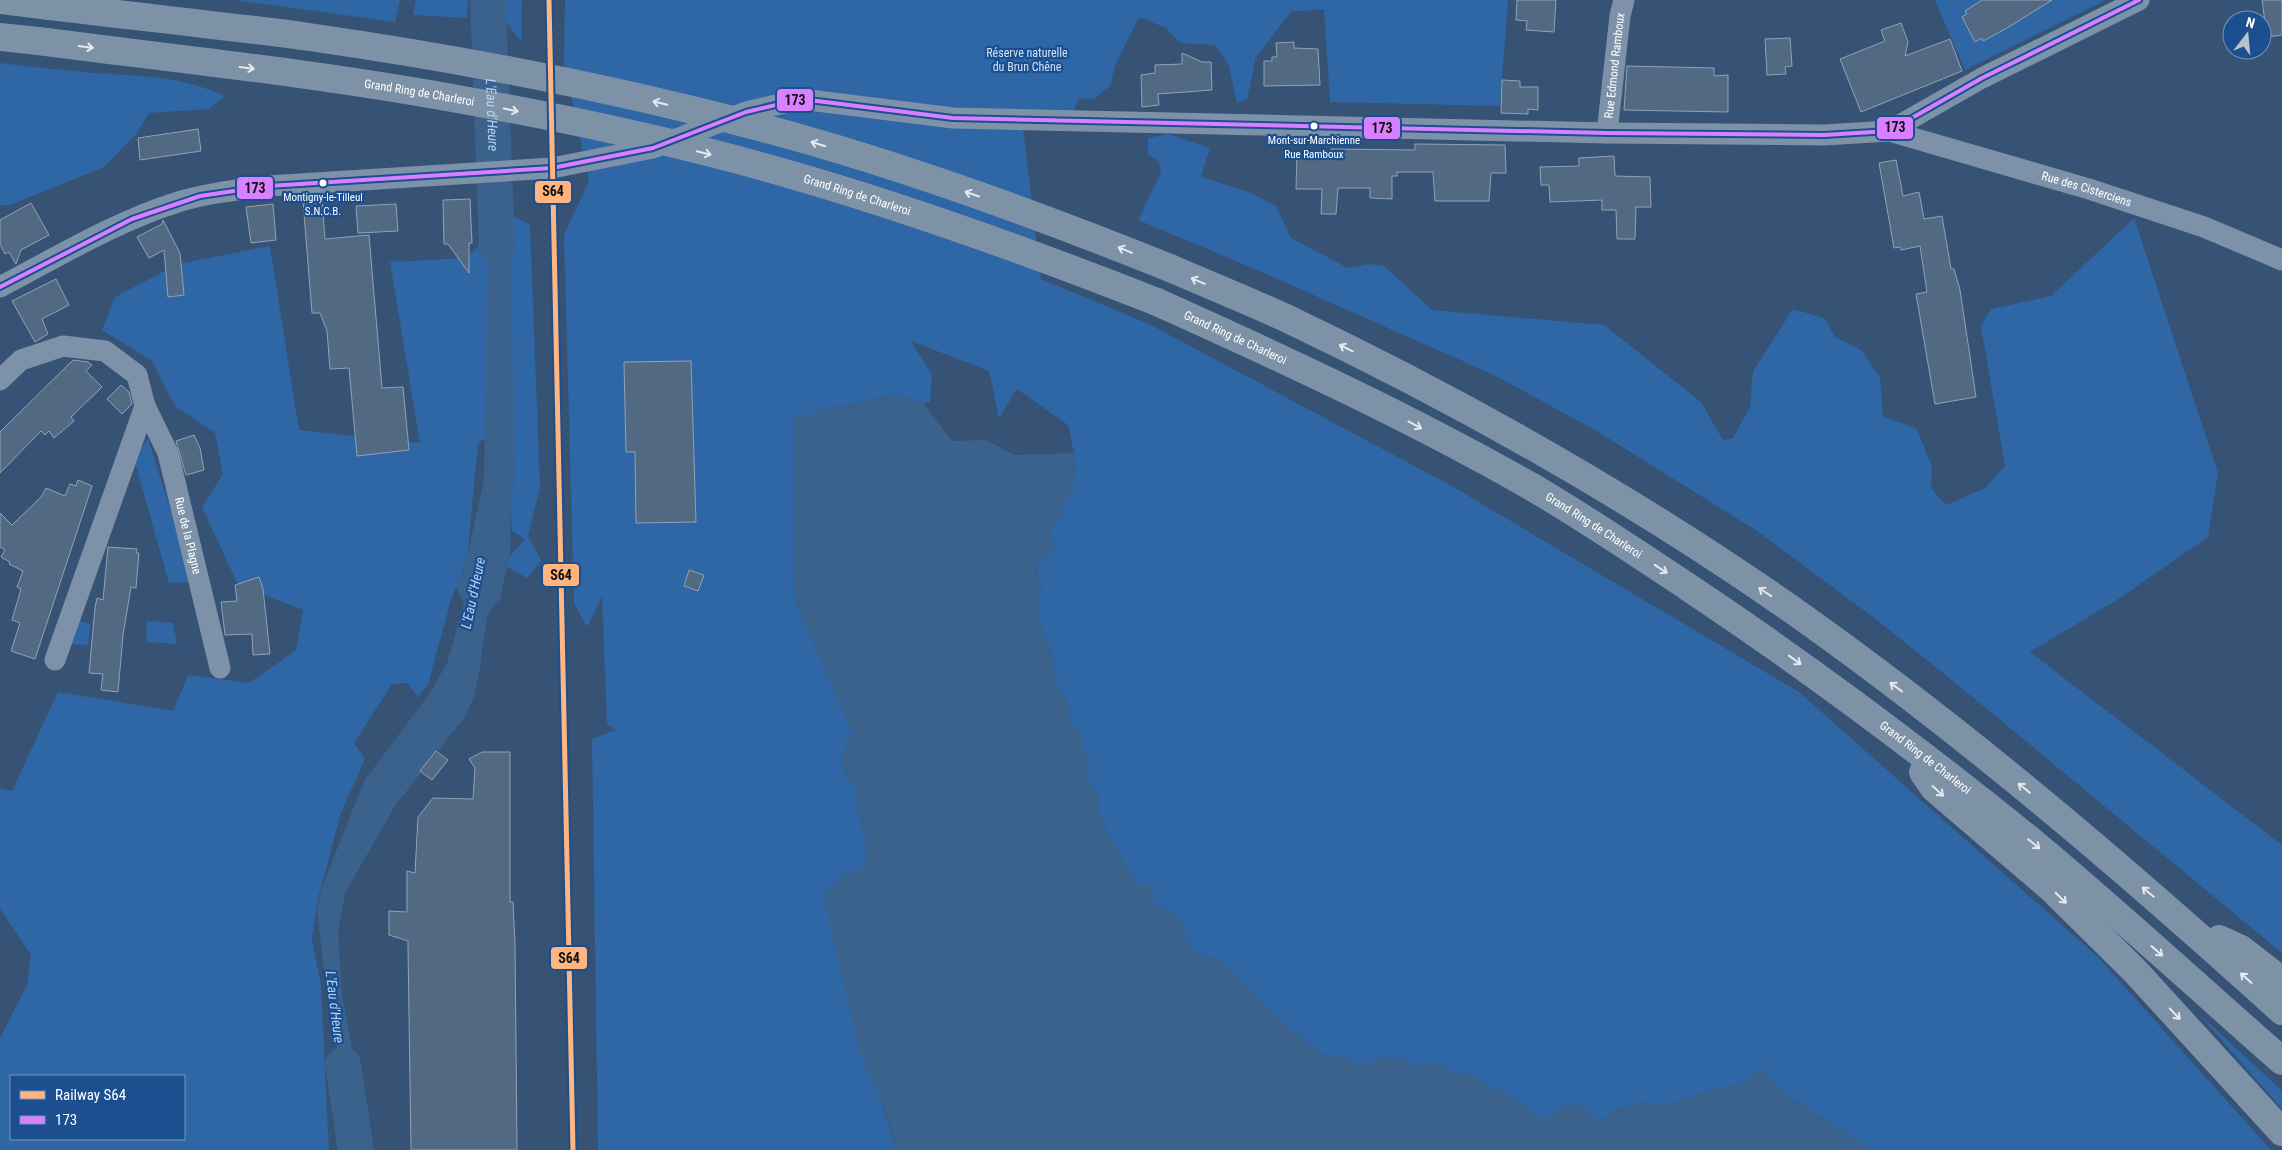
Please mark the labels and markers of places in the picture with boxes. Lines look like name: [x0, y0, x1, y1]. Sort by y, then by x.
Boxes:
marker: Mont-sur-Marchienne Rue Ramboux: [1309, 121, 1319, 131]
place label: Mont-sur-Marchienne Rue Ramboux: [1268, 134, 1360, 161]
marker: Montigny-le-Tilleul S.N.C.B.: [318, 178, 328, 188]
place label: Montigny-le-Tilleul S.N.C.B.: [283, 191, 363, 218]

